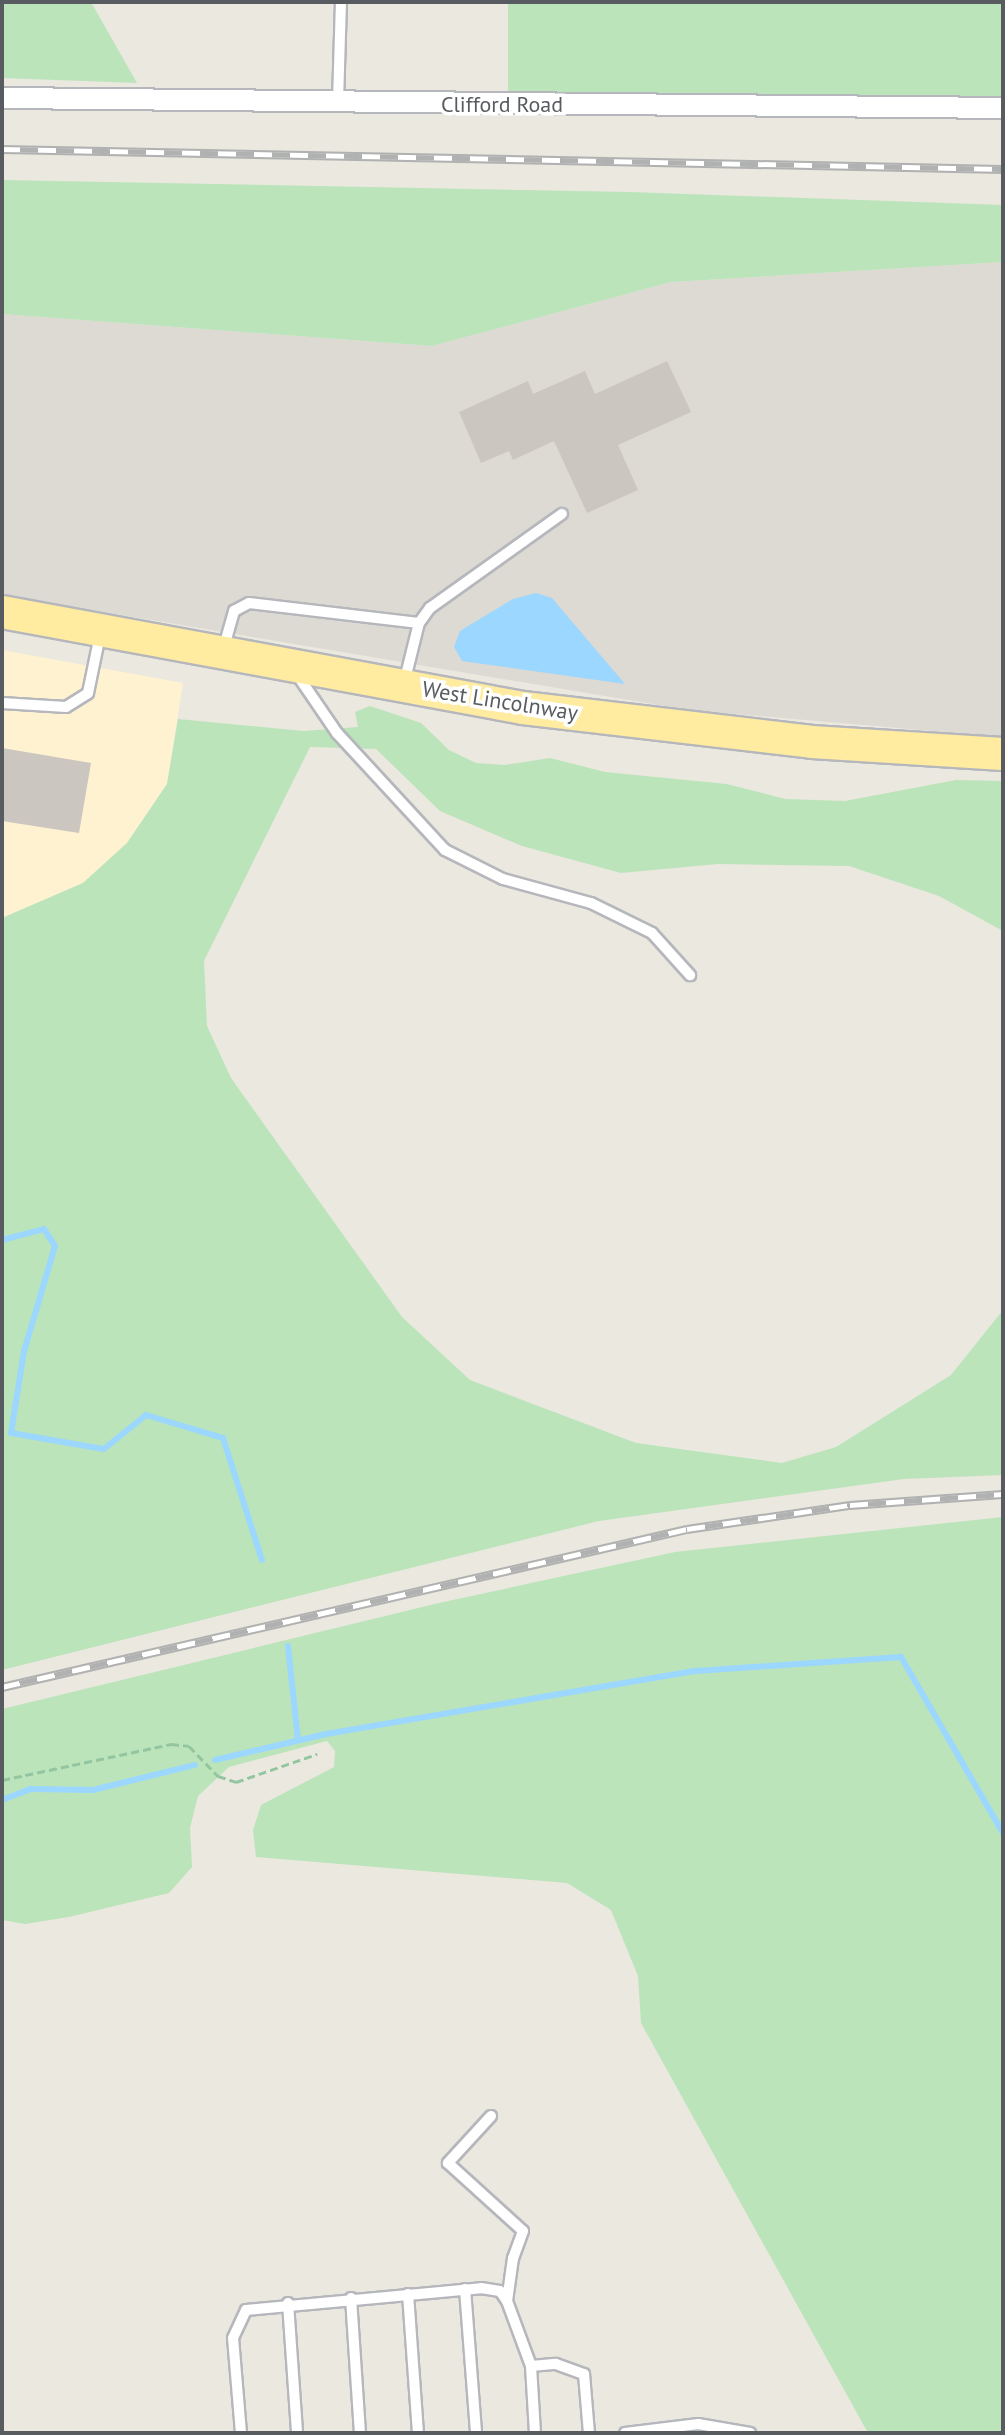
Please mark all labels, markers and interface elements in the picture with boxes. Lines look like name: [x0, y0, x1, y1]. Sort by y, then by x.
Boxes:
street label: Clifford Road: [441, 92, 563, 118]
street label: West Lincolnway: [420, 676, 580, 726]

